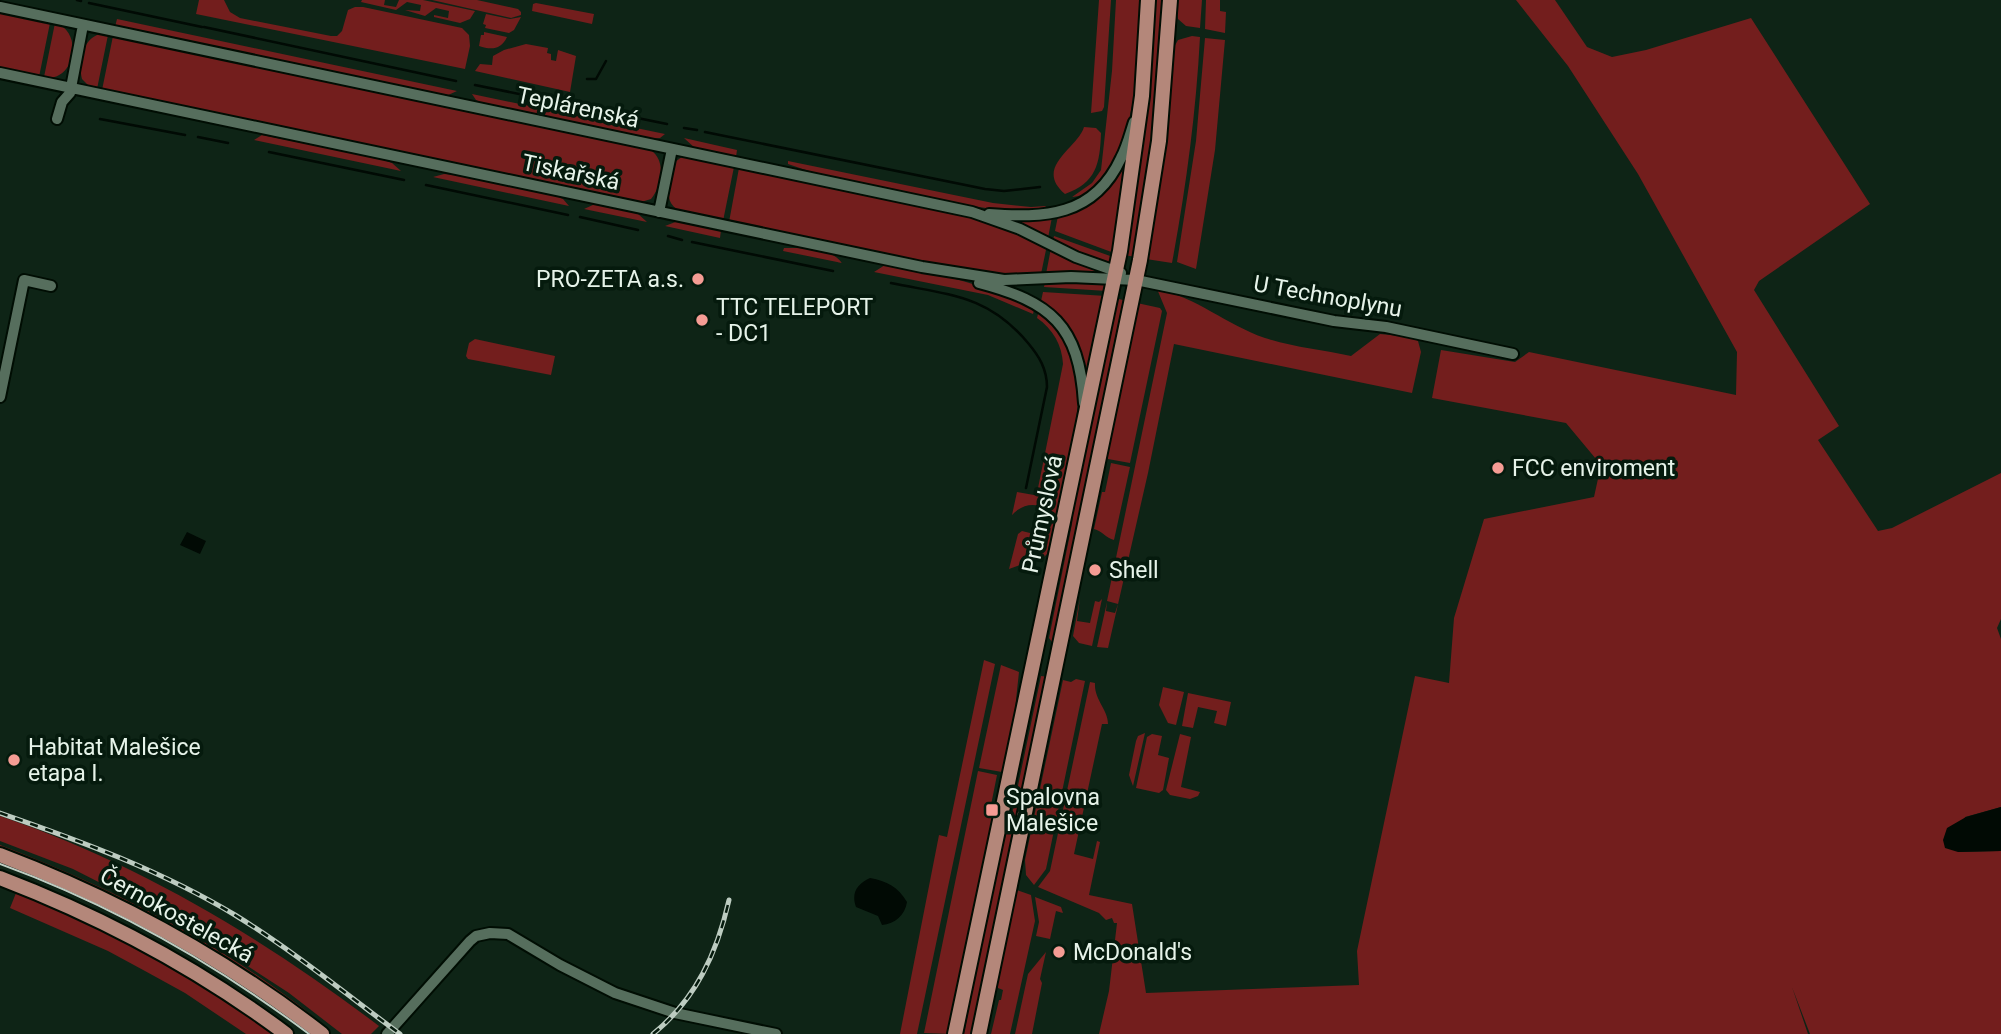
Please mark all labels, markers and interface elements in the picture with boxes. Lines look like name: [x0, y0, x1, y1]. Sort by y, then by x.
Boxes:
street label: Teplárenská: [514, 81, 642, 134]
street label: Tiskařská: [520, 149, 622, 196]
place label: PRO-ZETA a.s.: [536, 266, 684, 293]
street label: U Technoplynu: [1252, 270, 1404, 323]
marker: PRO-ZETA a.s.: [690, 271, 706, 287]
place label: TTC TELEPORT - DC1: [716, 294, 873, 347]
marker: TTC TELEPORT - DC1: [694, 312, 710, 328]
street label: Průmyslová: [1017, 453, 1068, 576]
place label: FCC enviroment: [1512, 455, 1675, 482]
marker: FCC enviroment: [1490, 460, 1506, 476]
place label: Shell: [1109, 557, 1159, 584]
marker: Shell: [1087, 562, 1103, 578]
place label: Habitat Malešice etapa I.: [28, 734, 201, 787]
marker: Habitat Malešice etapa I.: [6, 752, 22, 768]
place label: Spalovna Malešice: [1006, 784, 1100, 837]
marker: Spalovna Malešice: [984, 802, 1000, 818]
street label: Černokostelecká: [95, 860, 259, 969]
place label: McDonald's: [1073, 939, 1192, 966]
marker: McDonald's: [1051, 944, 1067, 960]

